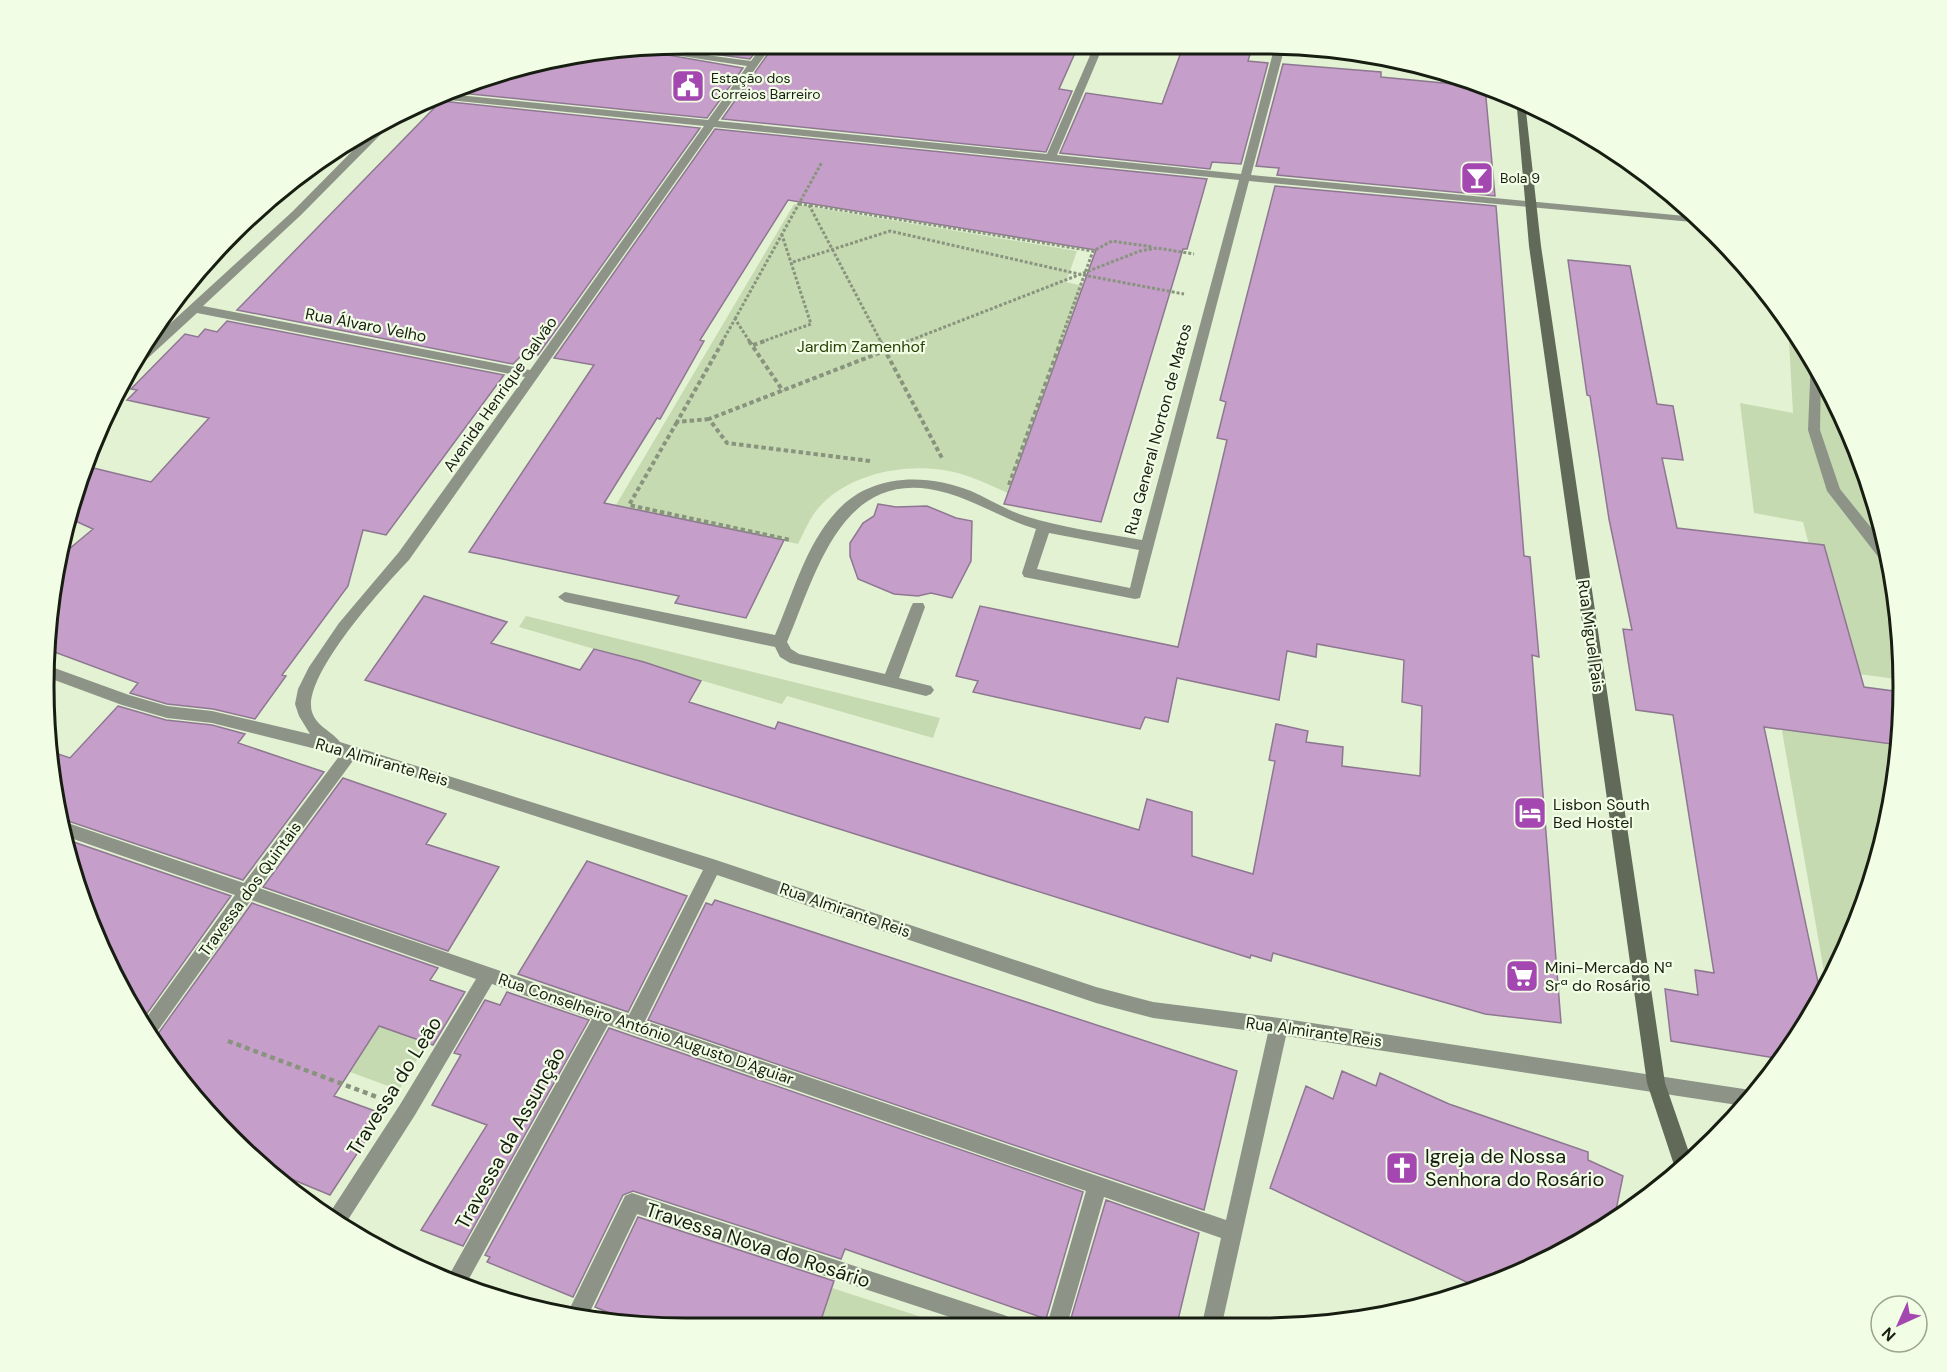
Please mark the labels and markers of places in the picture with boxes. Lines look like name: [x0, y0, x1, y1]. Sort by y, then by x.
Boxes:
public building icon: Estação dos Correios Barreiro: [670, 68, 706, 104]
place label: Estação dos Correios Barreiro: [711, 69, 820, 103]
bar icon: Bola 9: [1459, 160, 1495, 196]
place label: Bola 9: [1500, 169, 1540, 187]
place label: Lisbon South Bed Hostel: [1553, 794, 1650, 833]
hotel icon: Lisbon South Bed Hostel: [1512, 795, 1548, 831]
place label: Mini-Mercado Nª Srª do Rosário: [1545, 957, 1672, 996]
supermarket icon: Mini-Mercado Nª Srª do Rosário: [1504, 958, 1540, 994]
place label: Igreja de Nossa Senhora do Rosário: [1425, 1143, 1604, 1192]
church icon: Igreja de Nossa Senhora do Rosário: [1384, 1150, 1420, 1186]

